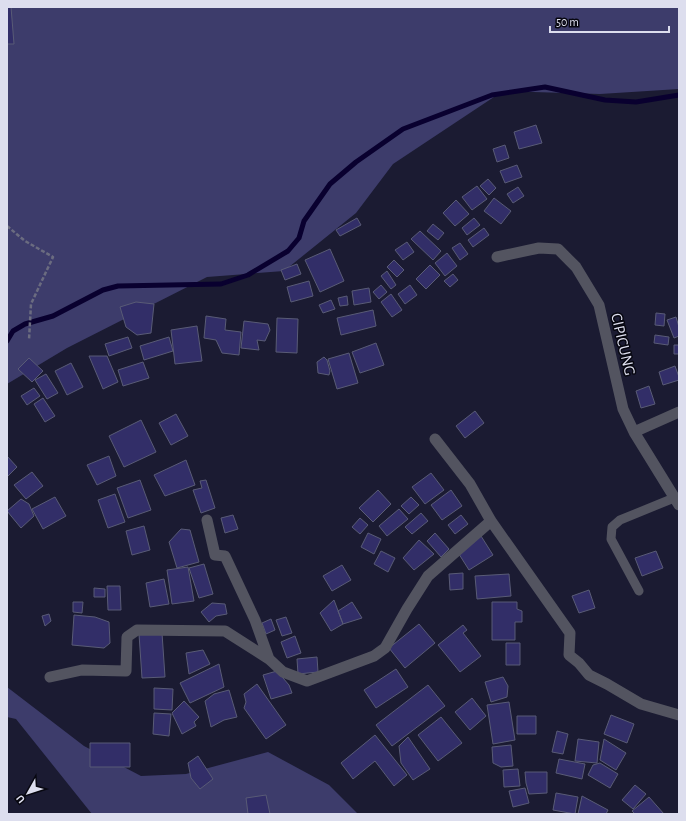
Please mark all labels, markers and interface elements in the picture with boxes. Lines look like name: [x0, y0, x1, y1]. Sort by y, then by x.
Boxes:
scale bar: [550, 8, 669, 34]
text: 50 m: [556, 16, 579, 28]
street label: CIPICUNG: [608, 311, 638, 377]
north arrow: [8, 773, 48, 813]
text: U: [14, 793, 27, 805]

